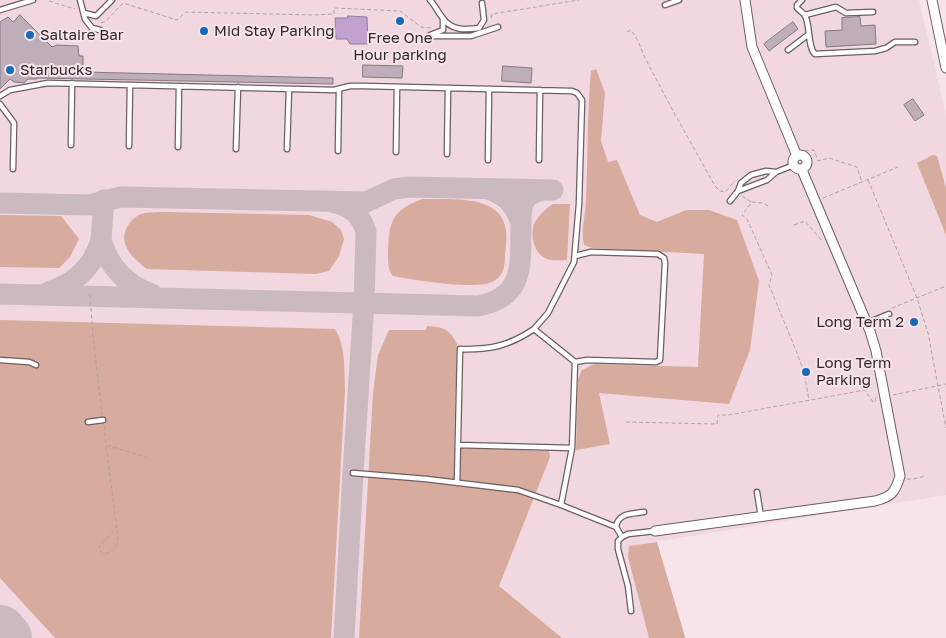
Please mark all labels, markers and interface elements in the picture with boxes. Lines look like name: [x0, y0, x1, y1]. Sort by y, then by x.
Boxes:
marker: Free One Hour parking: [394, 15, 406, 27]
place label: Mid Stay Parking: [214, 22, 334, 40]
marker: Mid Stay Parking: [198, 25, 210, 37]
place label: Saltaire Bar: [40, 26, 124, 44]
marker: Saltaire Bar: [24, 29, 36, 41]
place label: Free One Hour parking: [353, 29, 447, 64]
place label: Starbucks: [20, 61, 93, 79]
marker: Starbucks: [4, 64, 16, 76]
place label: Long Term 2: [816, 313, 904, 331]
marker: Long Term 2: [908, 316, 920, 328]
place label: Long Term Parking: [816, 354, 891, 389]
marker: Long Term Parking: [800, 366, 812, 378]

